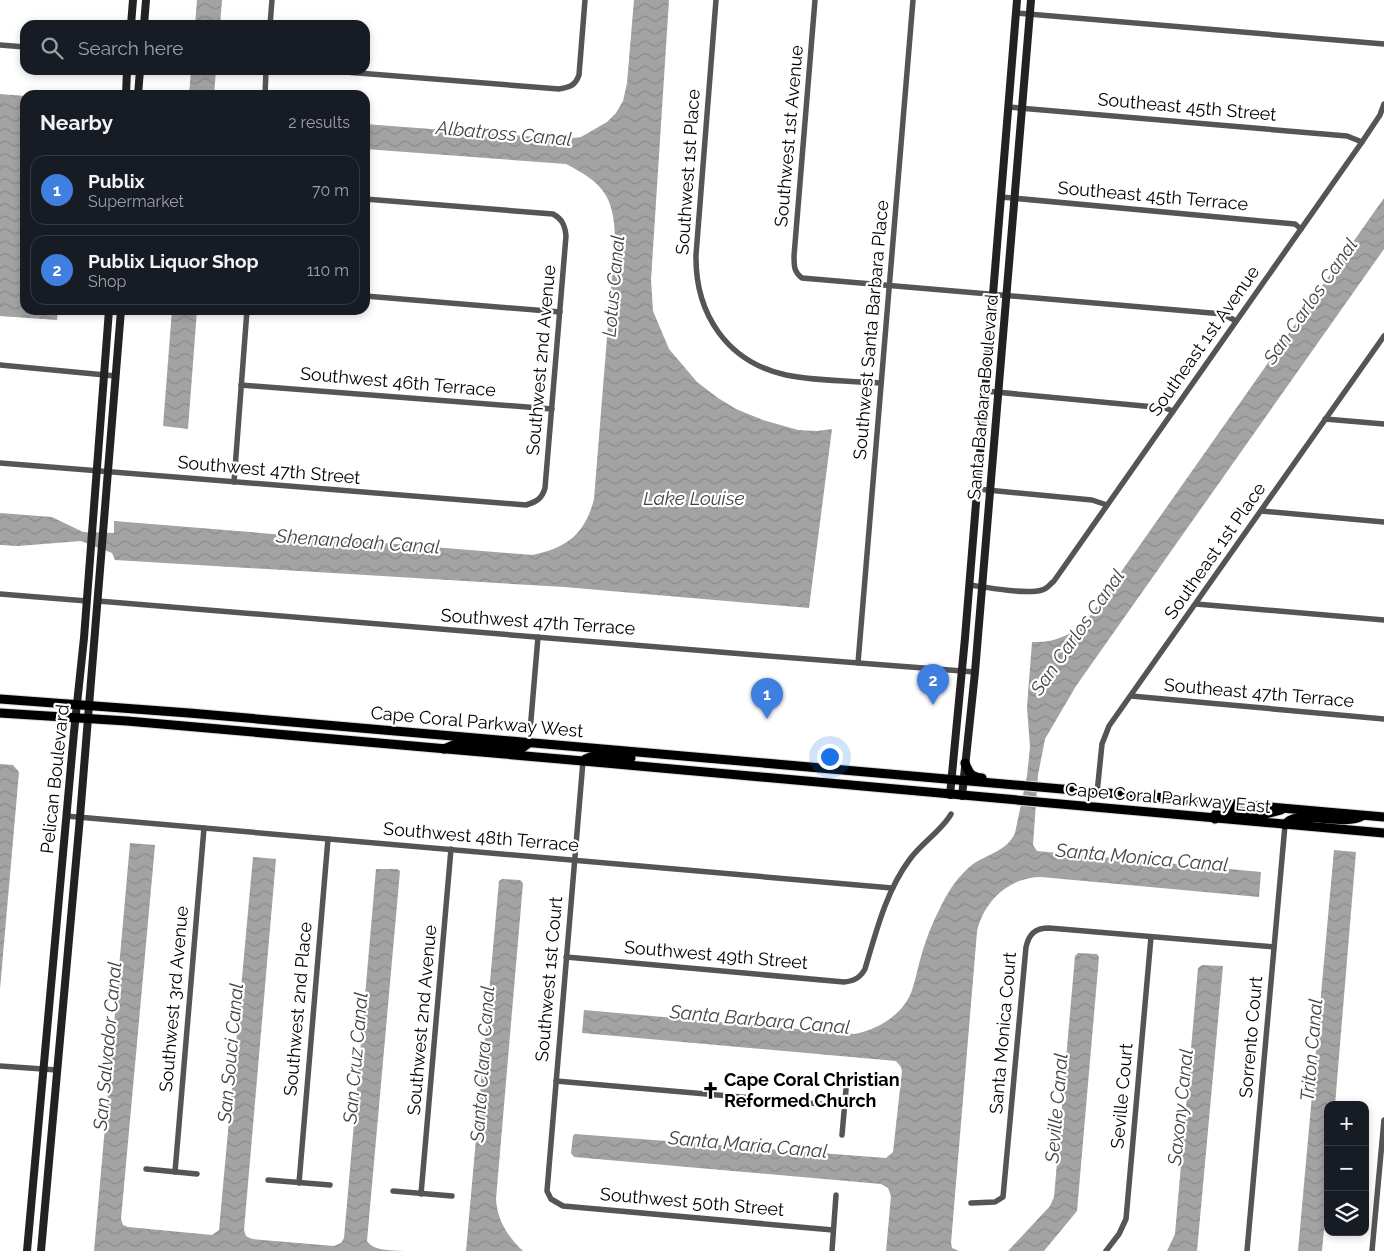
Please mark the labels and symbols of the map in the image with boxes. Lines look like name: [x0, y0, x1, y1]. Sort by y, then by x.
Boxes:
street label: Southwest 1st Avenue: [770, 44, 807, 228]
street label: Southwest 1st Place: [671, 88, 704, 256]
street label: Southeast 45th Street: [1097, 88, 1277, 125]
water label: Albatross Canal: [434, 116, 573, 150]
street label: Southeast 45th Terrace: [1057, 177, 1250, 214]
street label: Southwest Santa Barbara Place: [849, 199, 892, 461]
water label: Lotus Canal: [598, 234, 628, 338]
water label: San Carlos Canal: [1258, 234, 1362, 369]
street label: Southeast 1st Avenue: [1144, 261, 1264, 420]
street label: Southwest 2nd Avenue: [522, 263, 559, 456]
street label: Santa Barbara Boulevard: [963, 293, 1002, 501]
street label: Southwest 46th Terrace: [299, 362, 497, 401]
street label: Southwest 47th Street: [177, 451, 361, 488]
street label: Southeast 1st Place: [1160, 478, 1270, 623]
water label: Lake Louise: [643, 487, 745, 509]
water label: Shenandoah Canal: [274, 524, 441, 558]
water label: San Carlos Canal: [1025, 565, 1129, 700]
street label: Southwest 47th Terrace: [440, 604, 636, 639]
pin: 2: [917, 664, 949, 705]
street label: Southeast 47th Terrace: [1163, 674, 1355, 711]
pin: 1: [751, 678, 783, 719]
street label: Cape Coral Parkway West: [370, 702, 584, 741]
street label: Pelican Boulevard: [36, 703, 73, 855]
your location: [817, 744, 843, 770]
street label: Cape Coral Parkway East: [1064, 778, 1272, 817]
street label: Southwest 48th Terrace: [382, 817, 580, 856]
water label: Santa Monica Canal: [1054, 838, 1229, 876]
street label: Southwest 1st Court: [531, 895, 566, 1063]
street label: Southwest 3rd Avenue: [155, 905, 192, 1093]
street label: Southwest 2nd Place: [279, 921, 316, 1097]
street label: Southwest 2nd Avenue: [403, 923, 440, 1116]
street label: Southwest 49th Street: [623, 936, 809, 973]
street label: Santa Monica Court: [985, 951, 1020, 1115]
water label: San Salvador Canal: [89, 961, 125, 1132]
street label: Sorrento Court: [1235, 975, 1266, 1099]
water label: San Souci Canal: [213, 982, 247, 1125]
water label: Santa Clara Canal: [465, 985, 498, 1144]
water label: San Cruz Canal: [338, 991, 372, 1126]
water label: Triton Canal: [1296, 998, 1326, 1102]
water label: Santa Barbara Canal: [668, 1000, 851, 1038]
street label: Seville Court: [1106, 1042, 1137, 1150]
water label: Saxony Canal: [1163, 1048, 1197, 1167]
water label: Seville Canal: [1040, 1052, 1072, 1165]
place label: Cape Coral Christian Reformed Church: [724, 1069, 900, 1111]
church icon: Cape Coral Christian Reformed Church: [700, 1080, 720, 1100]
water label: Santa Maria Canal: [667, 1126, 828, 1162]
street label: Southwest 50th Street: [599, 1183, 785, 1220]

